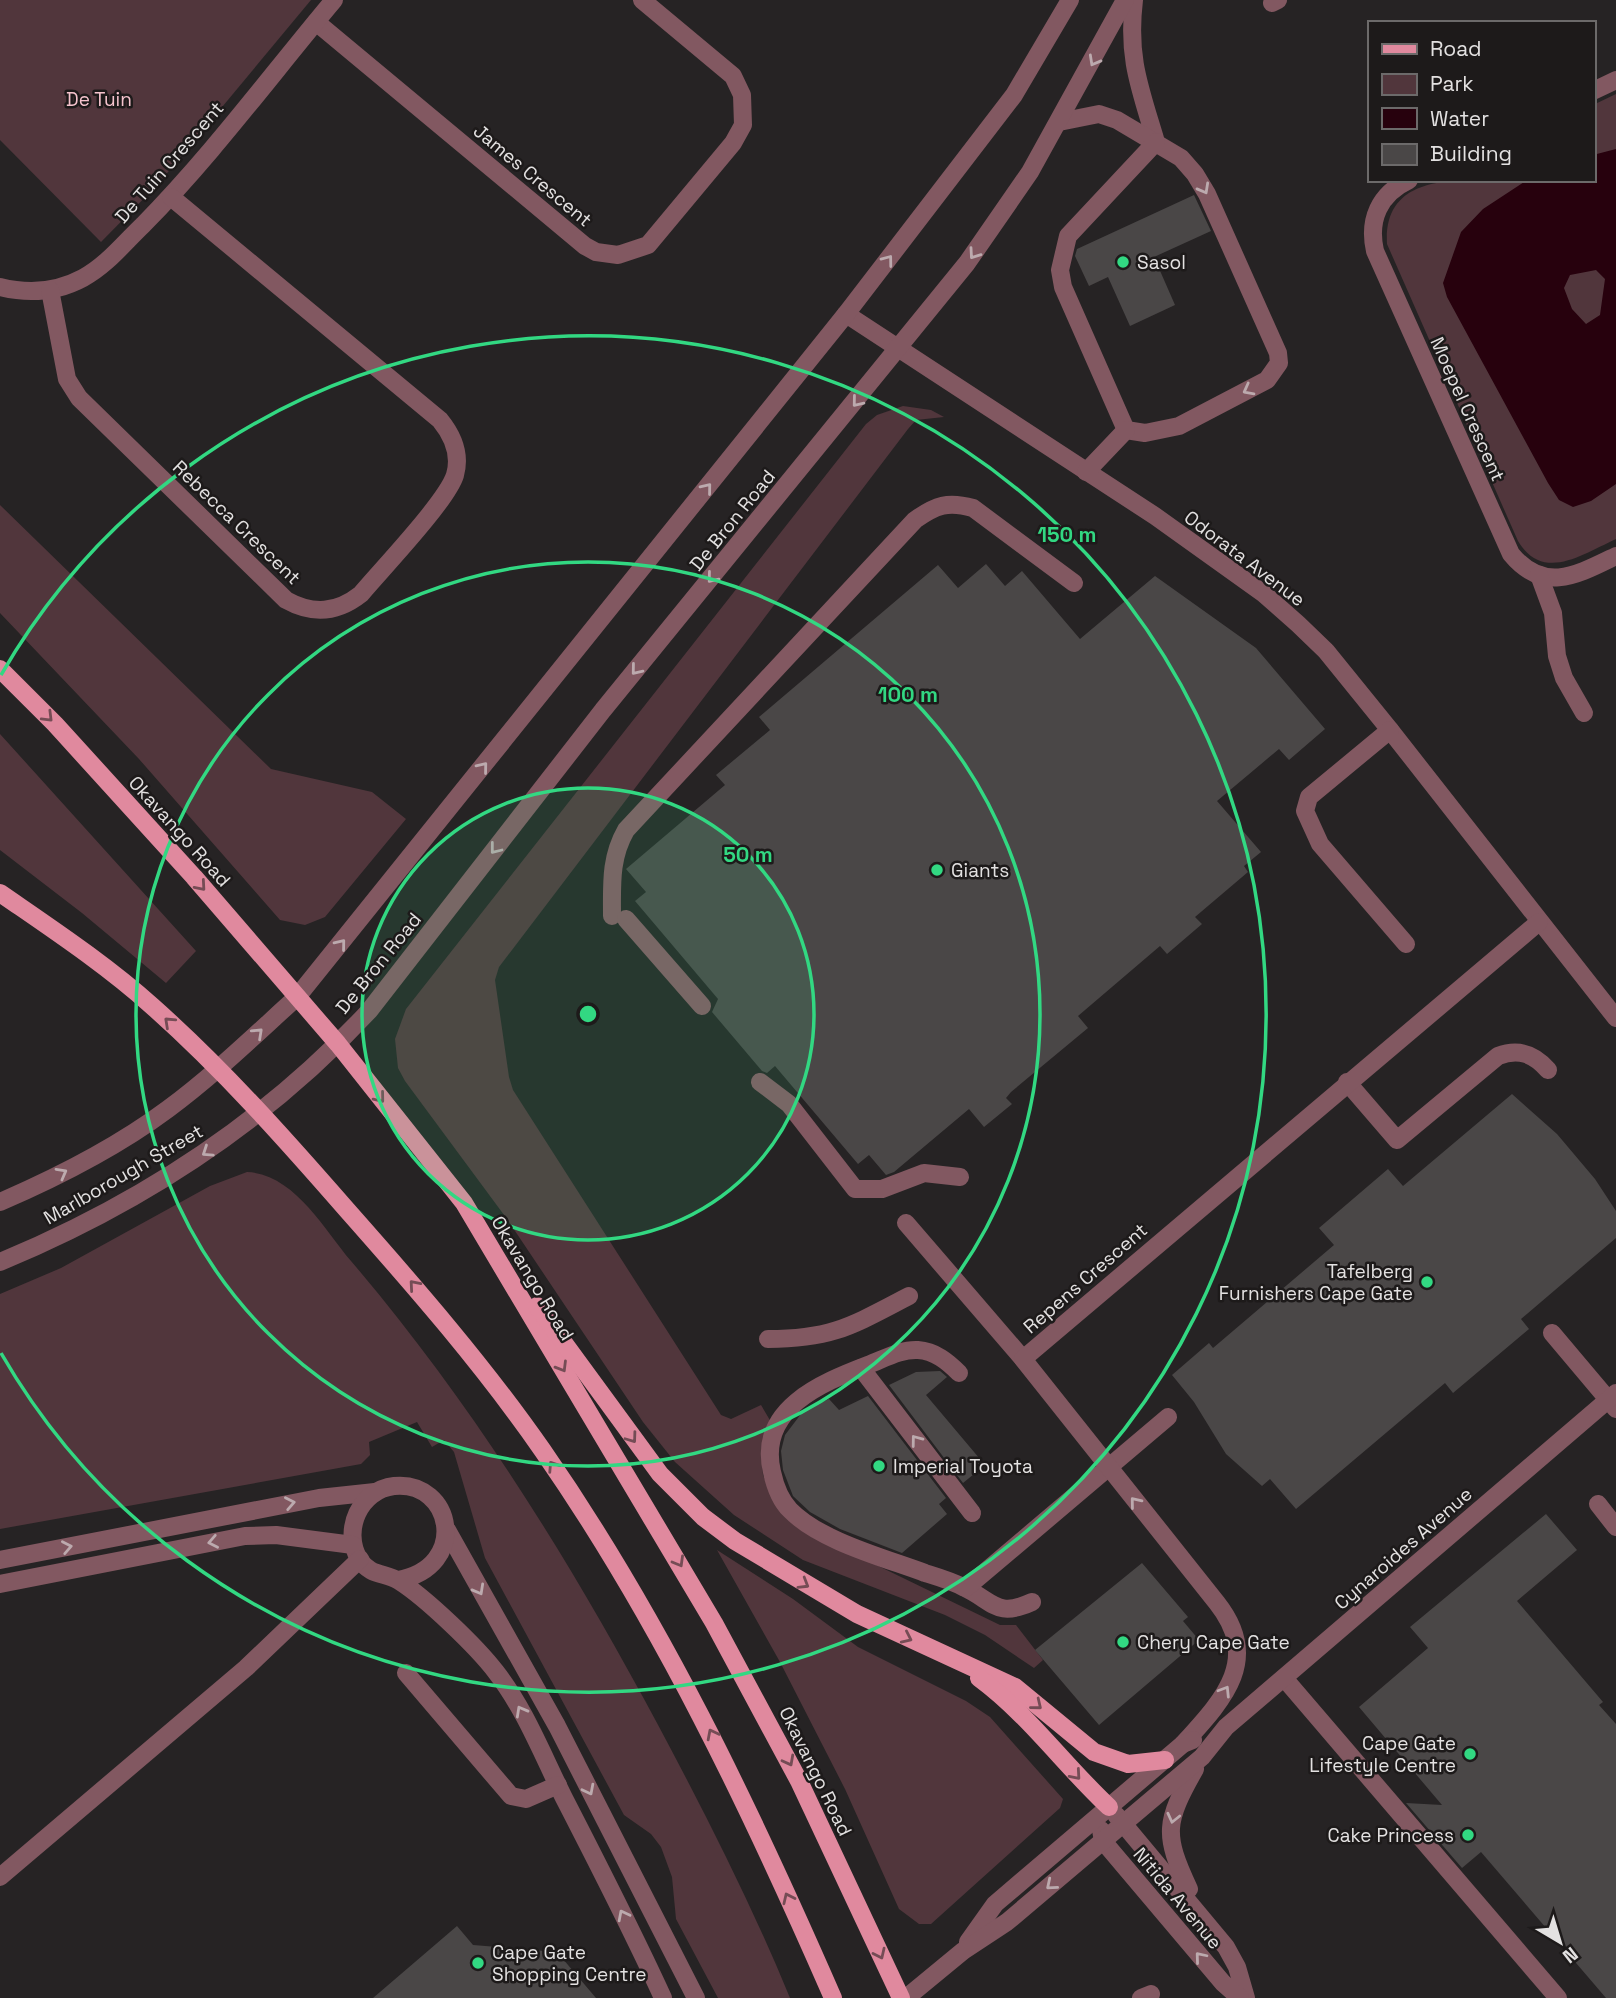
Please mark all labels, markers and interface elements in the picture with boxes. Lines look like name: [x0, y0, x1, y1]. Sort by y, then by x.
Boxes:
legend: [1368, 21, 1595, 182]
text: Road: [1430, 35, 1482, 62]
one-way arrow: [1089, 53, 1102, 66]
text: Park: [1430, 70, 1474, 97]
park label: De Tuin: [66, 87, 132, 112]
street label: De Tuin Crescent: [109, 96, 229, 229]
text: Water: [1430, 105, 1489, 132]
street label: James Crescent: [468, 118, 597, 232]
text: Building: [1430, 140, 1512, 167]
one-way arrow: [1195, 181, 1209, 194]
one-way arrow: [970, 246, 982, 259]
place label: Sasol: [1137, 250, 1186, 275]
marker: Sasol: [1115, 254, 1131, 270]
one-way arrow: [879, 255, 892, 268]
street label: Moepel Crescent: [1425, 333, 1511, 485]
one-way arrow: [1242, 381, 1255, 395]
one-way arrow: [853, 394, 865, 407]
street label: Rebecca Crescent: [167, 455, 306, 590]
street label: De Bron Road: [684, 465, 781, 576]
one-way arrow: [699, 484, 711, 497]
street label: Odorata Avenue: [1179, 505, 1310, 612]
text: 150 m: [1038, 521, 1096, 548]
one-way arrow: [708, 570, 721, 582]
one-way arrow: [632, 662, 644, 675]
text: 100 m: [878, 681, 938, 708]
one-way arrow: [40, 709, 53, 722]
one-way arrow: [475, 762, 488, 775]
street label: Okavango Road: [123, 771, 236, 892]
one-way arrow: [491, 841, 504, 854]
text: 50 m: [723, 841, 773, 868]
place label: Giants: [951, 858, 1009, 883]
marker: Giants: [929, 862, 945, 878]
one-way arrow: [193, 877, 205, 890]
street label: De Bron Road: [330, 908, 427, 1019]
one-way arrow: [332, 940, 345, 952]
centre of rings: [576, 1002, 600, 1026]
one-way arrow: [164, 1018, 177, 1030]
one-way arrow: [250, 1028, 263, 1041]
one-way arrow: [372, 1090, 385, 1102]
street label: Marlborough Street: [39, 1119, 208, 1230]
one-way arrow: [201, 1144, 214, 1157]
one-way arrow: [54, 1168, 67, 1181]
street label: Okavango Road: [486, 1211, 580, 1345]
street label: Repens Crescent: [1018, 1218, 1153, 1339]
place label: Tafelberg Furnishers Cape Gate: [1219, 1259, 1413, 1306]
marker: Tafelberg Furnishers Cape Gate: [1419, 1274, 1435, 1290]
one-way arrow: [410, 1281, 422, 1294]
one-way arrow: [554, 1359, 567, 1372]
one-way arrow: [624, 1430, 637, 1443]
one-way arrow: [911, 1435, 924, 1447]
place label: Imperial Toyota: [893, 1454, 1033, 1479]
marker: Imperial Toyota: [871, 1458, 887, 1474]
one-way arrow: [548, 1460, 561, 1473]
street label: Cynaroides Avenue: [1329, 1482, 1478, 1615]
one-way arrow: [284, 1497, 296, 1512]
one-way arrow: [1131, 1497, 1143, 1510]
one-way arrow: [207, 1534, 219, 1549]
one-way arrow: [61, 1540, 73, 1555]
one-way arrow: [671, 1555, 684, 1567]
one-way arrow: [796, 1576, 809, 1589]
one-way arrow: [471, 1583, 484, 1596]
one-way arrow: [900, 1629, 912, 1643]
place label: Chery Cape Gate: [1137, 1630, 1290, 1655]
marker: Chery Cape Gate: [1115, 1634, 1131, 1650]
one-way arrow: [1217, 1686, 1230, 1699]
one-way arrow: [1030, 1697, 1042, 1710]
street label: Okavango Road: [773, 1702, 858, 1840]
one-way arrow: [515, 1706, 529, 1719]
one-way arrow: [706, 1729, 720, 1741]
place label: Cape Gate Lifestyle Centre: [1309, 1731, 1456, 1778]
marker: Cape Gate Lifestyle Centre: [1462, 1746, 1478, 1762]
one-way arrow: [780, 1754, 794, 1767]
one-way arrow: [1068, 1767, 1080, 1780]
one-way arrow: [581, 1782, 594, 1795]
one-way arrow: [1167, 1812, 1181, 1824]
place label: Cake Princess: [1328, 1823, 1454, 1848]
marker: Cake Princess: [1460, 1827, 1476, 1843]
street label: Nitida Avenue: [1128, 1842, 1228, 1954]
one-way arrow: [1046, 1877, 1059, 1889]
one-way arrow: [783, 1893, 797, 1905]
north arrow: [1525, 1907, 1595, 1977]
one-way arrow: [617, 1910, 631, 1922]
place label: Cape Gate Shopping Centre: [492, 1940, 647, 1987]
text: N: [1557, 1941, 1583, 1969]
one-way arrow: [872, 1947, 886, 1959]
one-way arrow: [1196, 1952, 1208, 1965]
marker: Cape Gate Shopping Centre: [470, 1955, 486, 1971]

